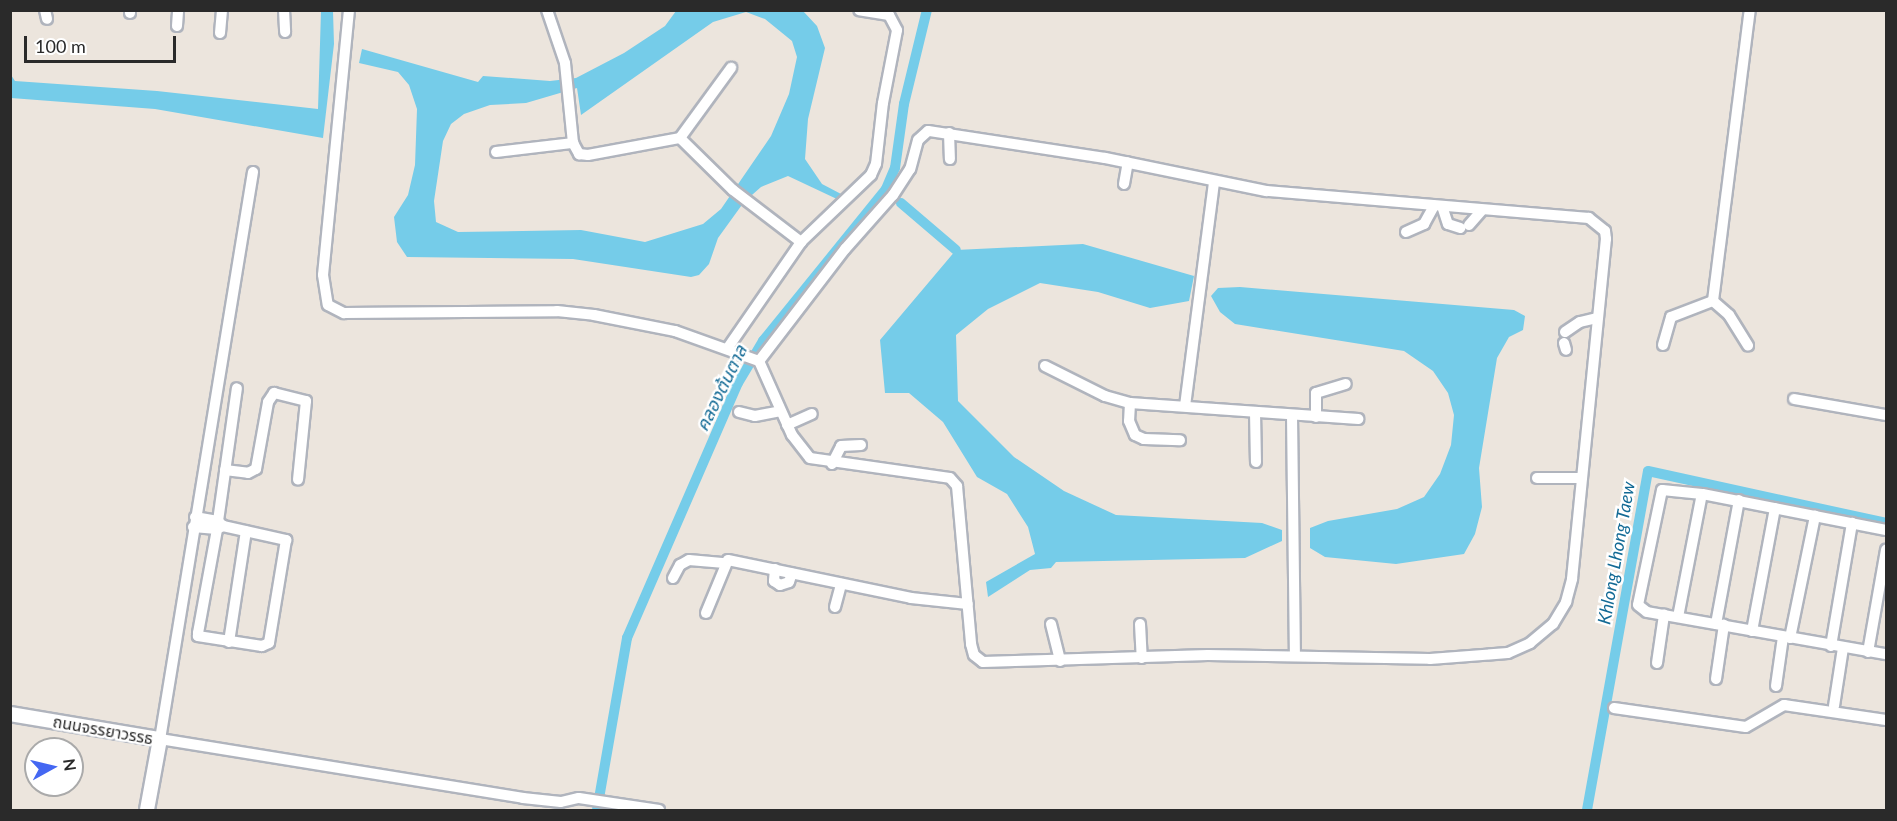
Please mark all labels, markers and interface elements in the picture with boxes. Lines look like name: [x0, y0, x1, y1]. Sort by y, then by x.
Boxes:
scale bar: [27, 24, 178, 62]
text: 100 m: [35, 35, 86, 57]
water label: คลองต้นตาล: [691, 342, 751, 434]
water label: Khlong Lhong Taew: [1593, 480, 1639, 626]
street label: ถนนจรรยาวรรธ: [51, 712, 155, 748]
north arrow: [24, 737, 84, 797]
text: N: [60, 757, 81, 772]

